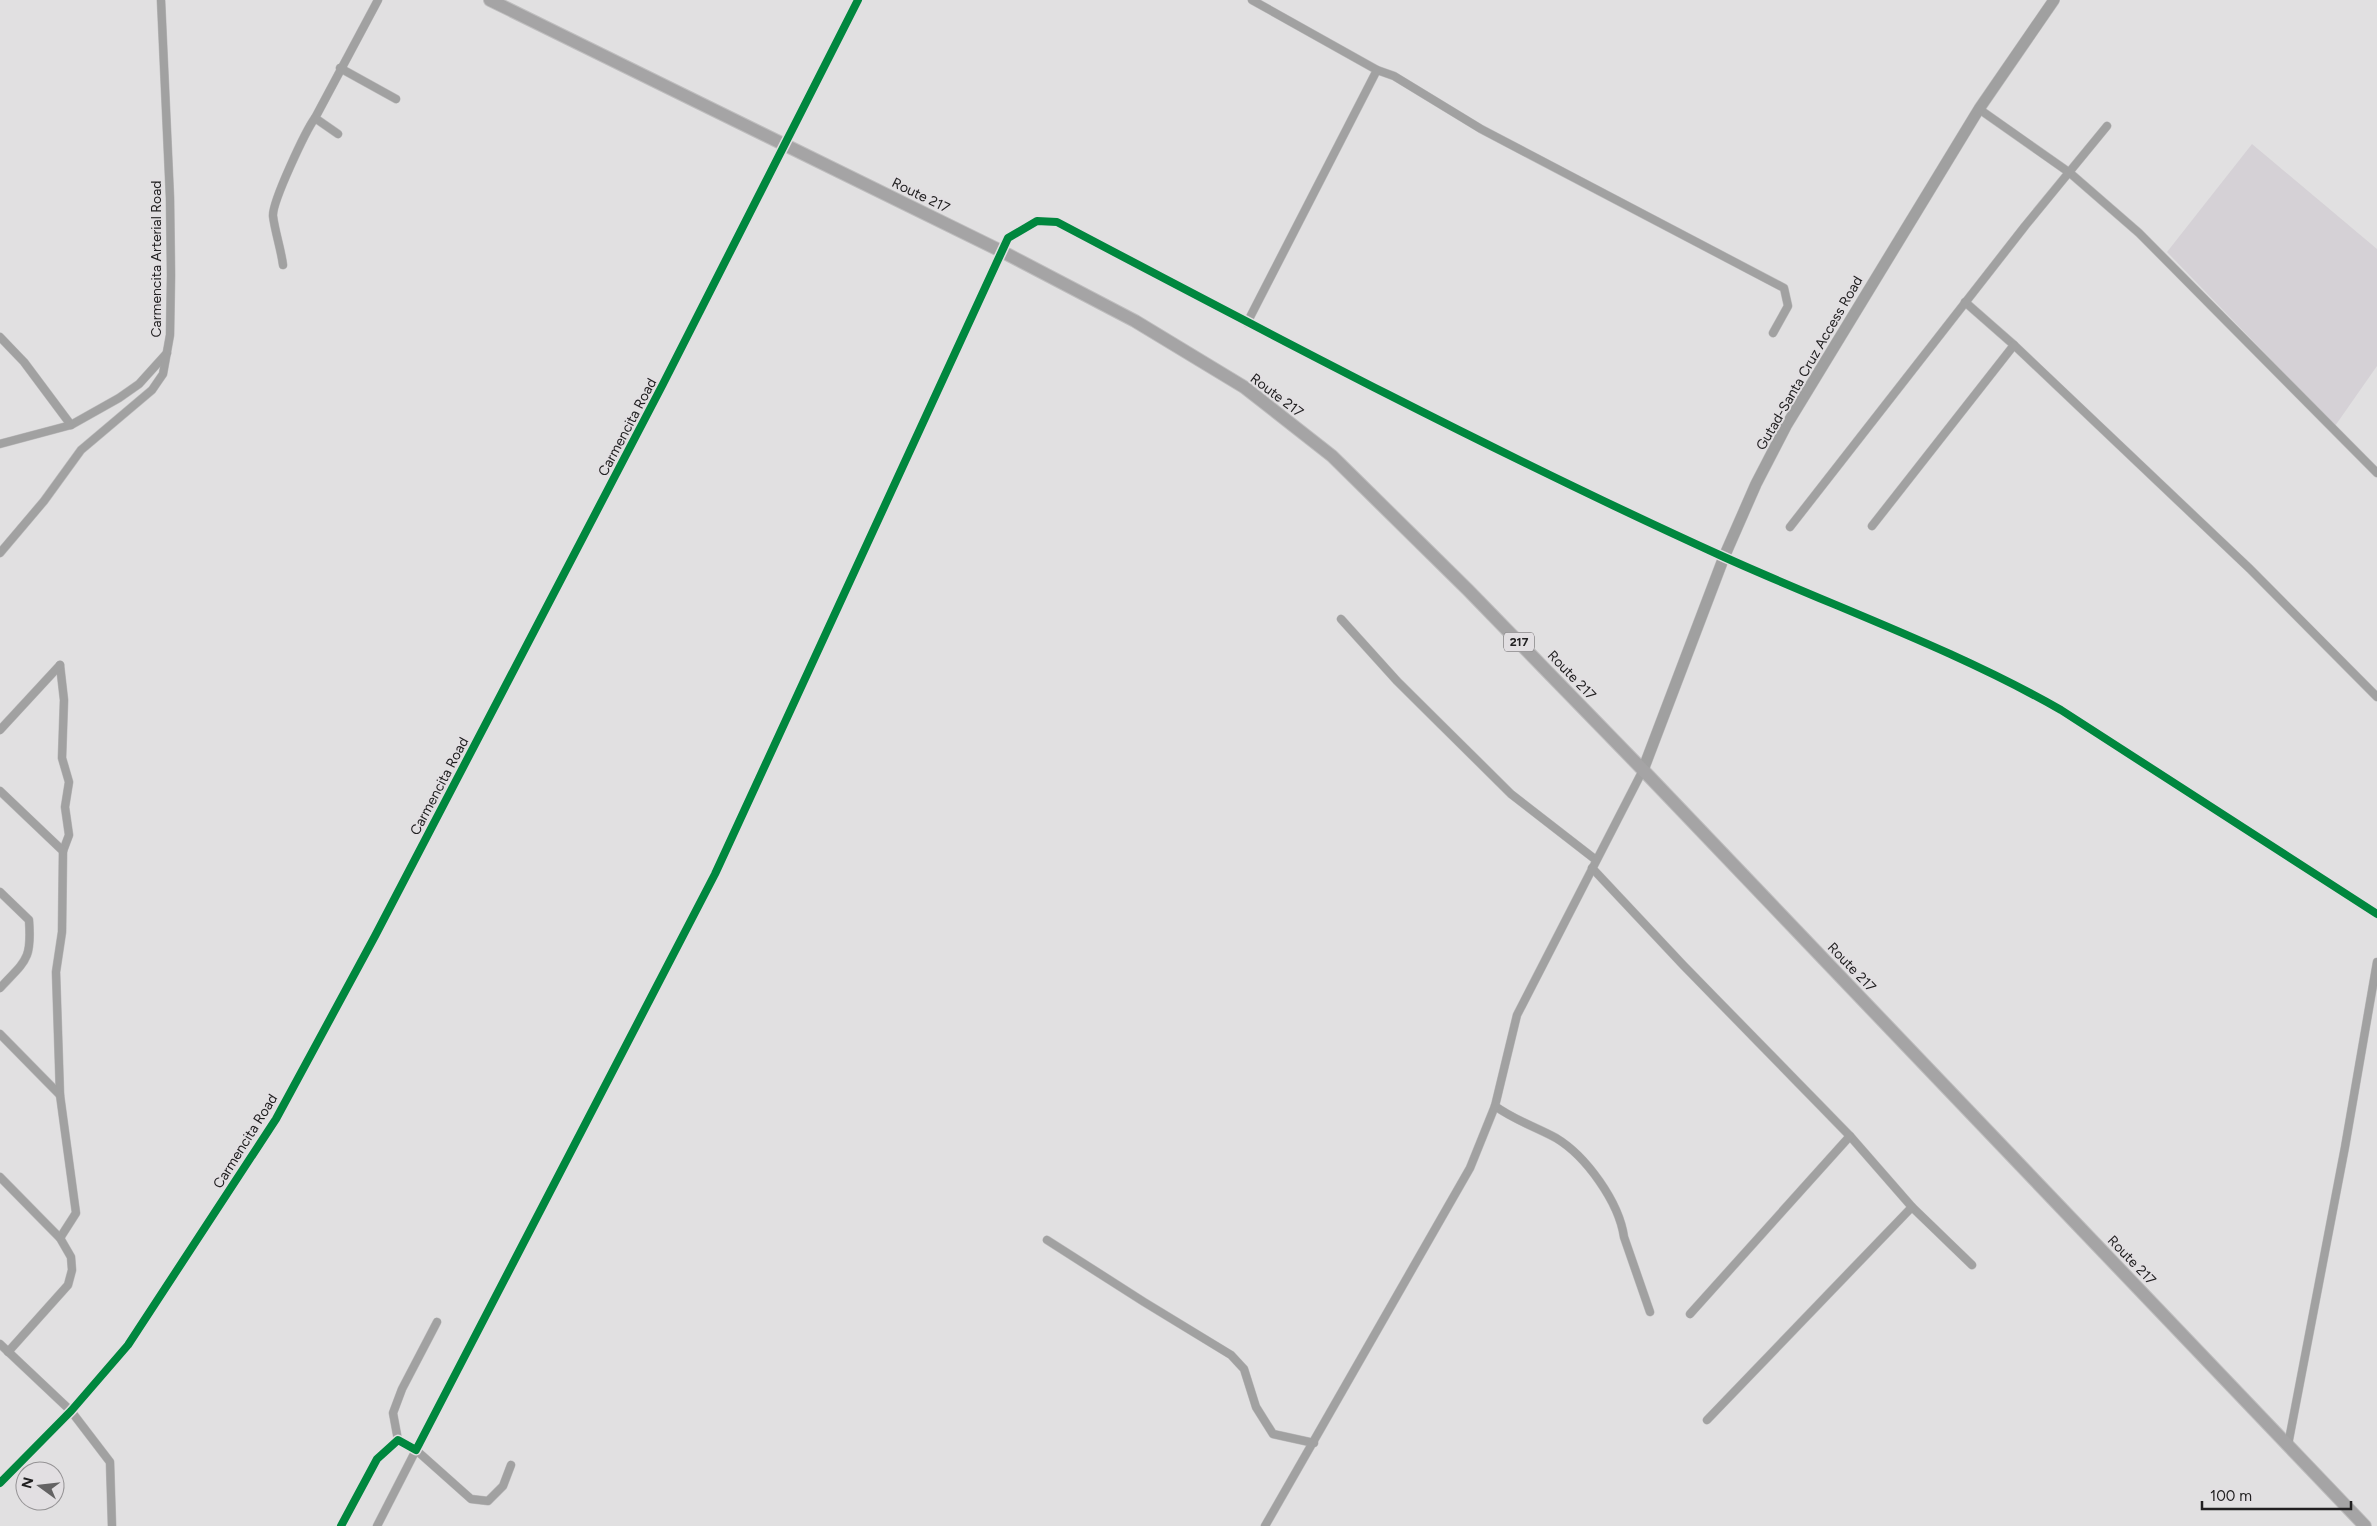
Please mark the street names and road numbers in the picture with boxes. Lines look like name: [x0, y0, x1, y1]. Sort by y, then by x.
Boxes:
street label: Route 217: [889, 174, 953, 217]
street label: Carmencita Arterial Road: [148, 180, 165, 338]
street label: Gutad-Santa Cruz Access Road: [1753, 273, 1866, 453]
street label: Route 217: [1247, 370, 1307, 421]
street label: Carmencita Road: [595, 375, 660, 479]
road number: 217: [1504, 632, 1534, 652]
street label: Route 217: [1544, 647, 1600, 704]
street label: Carmencita Road: [407, 734, 472, 838]
street label: Route 217: [1824, 939, 1880, 996]
street label: Carmencita Road: [210, 1091, 281, 1192]
street label: Route 217: [2104, 1232, 2160, 1289]

